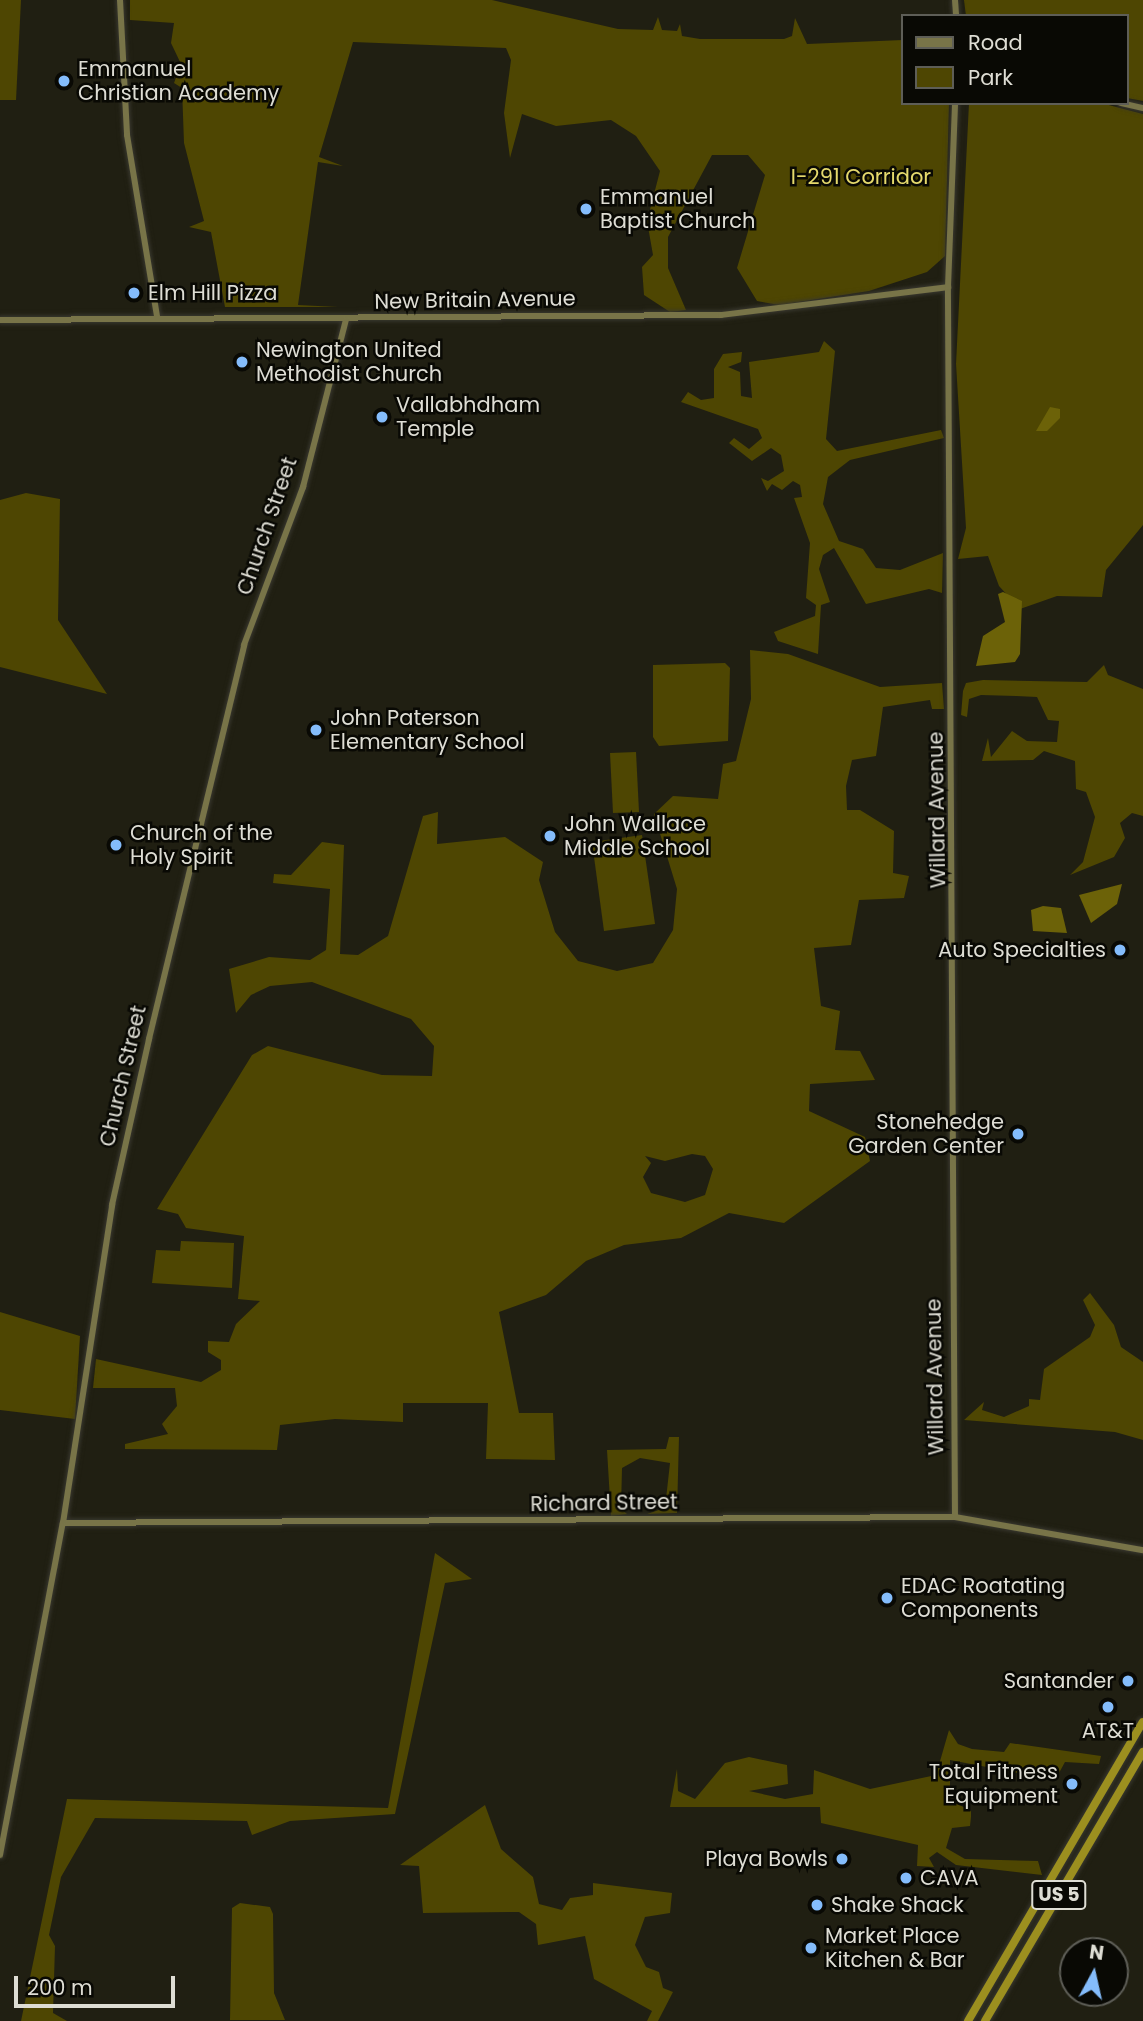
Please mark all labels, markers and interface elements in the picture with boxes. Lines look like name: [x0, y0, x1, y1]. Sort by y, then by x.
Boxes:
legend: [902, 14, 1129, 105]
text: Road: [968, 28, 1023, 57]
place label: Emmanuel Christian Academy: [78, 56, 279, 106]
text: Park: [968, 63, 1013, 92]
marker: Emmanuel Christian Academy: [56, 73, 72, 89]
park label: I-291 Corridor: [791, 164, 931, 190]
place label: Emmanuel Baptist Church: [600, 184, 755, 234]
marker: Emmanuel Baptist Church: [578, 201, 594, 217]
place label: Elm Hill Pizza: [148, 280, 277, 306]
marker: Elm Hill Pizza: [126, 285, 142, 301]
street label: New Britain Avenue: [374, 286, 576, 314]
place label: Newington United Methodist Church: [256, 337, 442, 387]
marker: Newington United Methodist Church: [234, 354, 250, 370]
place label: Vallabhdham Temple: [396, 392, 540, 442]
marker: Vallabhdham Temple: [374, 409, 390, 425]
street label: Church Street: [232, 454, 302, 598]
place label: John Paterson Elementary School: [330, 705, 525, 755]
marker: John Paterson Elementary School: [308, 722, 324, 738]
street label: Willard Avenue: [923, 731, 951, 889]
place label: John Wallace Middle School: [564, 811, 710, 861]
place label: Church of the Holy Spirit: [130, 820, 273, 870]
marker: John Wallace Middle School: [542, 828, 558, 844]
marker: Church of the Holy Spirit: [108, 837, 124, 853]
place label: Auto Specialties: [938, 937, 1106, 963]
marker: Auto Specialties: [1112, 942, 1128, 958]
street label: Church Street: [95, 1003, 151, 1149]
place label: Stonehedge Garden Center: [848, 1109, 1004, 1159]
marker: Stonehedge Garden Center: [1010, 1126, 1026, 1142]
street label: Willard Avenue: [921, 1298, 949, 1456]
street label: Richard Street: [530, 1489, 678, 1517]
place label: EDAC Roatating Components: [901, 1573, 1065, 1623]
marker: EDAC Roatating Components: [879, 1590, 895, 1606]
place label: Santander: [1004, 1668, 1114, 1694]
marker: Santander: [1120, 1673, 1136, 1689]
marker: AT&T: [1100, 1699, 1116, 1715]
place label: AT&T: [1082, 1718, 1134, 1744]
place label: Total Fitness Equipment: [929, 1759, 1058, 1809]
marker: Total Fitness Equipment: [1064, 1776, 1080, 1792]
place label: Playa Bowls: [705, 1846, 828, 1872]
marker: Playa Bowls: [834, 1851, 850, 1867]
place label: CAVA: [920, 1865, 979, 1891]
marker: CAVA: [898, 1870, 914, 1886]
road number: US 5: [1031, 1880, 1087, 1910]
place label: Shake Shack: [831, 1892, 964, 1918]
marker: Shake Shack: [809, 1897, 825, 1913]
place label: Market Place Kitchen & Bar: [825, 1923, 965, 1973]
north arrow: [1059, 1937, 1129, 2007]
text: N: [1088, 1938, 1106, 1967]
marker: Market Place Kitchen & Bar: [803, 1940, 819, 1956]
scale bar: [18, 1962, 178, 2006]
text: 200 m: [27, 1973, 93, 2002]

